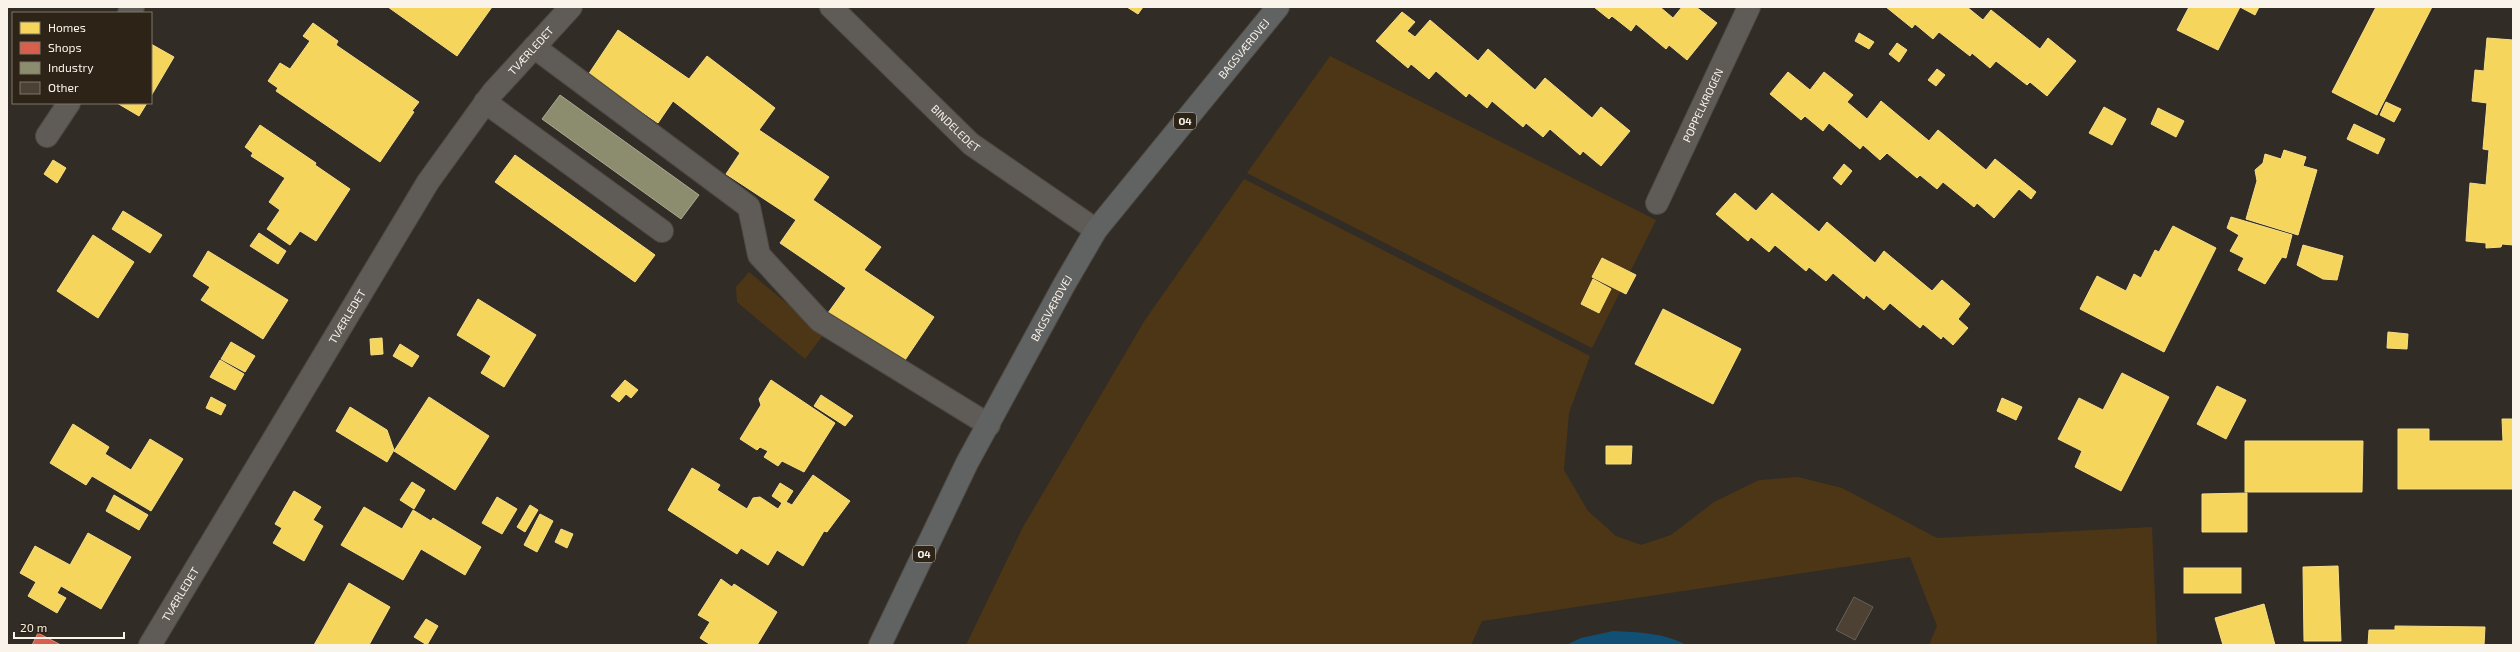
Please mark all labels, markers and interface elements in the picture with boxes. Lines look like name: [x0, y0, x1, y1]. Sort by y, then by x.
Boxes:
legend: [12, 12, 152, 104]
street label: BAGSVÆRDVEJ: [1215, 16, 1272, 81]
text: Homes: [48, 20, 86, 34]
street label: TVÆRLEDET: [505, 23, 556, 77]
text: Shops: [48, 40, 82, 54]
text: Industry: [48, 60, 94, 74]
street label: POPPELKROGEN: [1680, 66, 1725, 144]
text: Other: [48, 80, 79, 94]
street label: BINDELEDET: [929, 102, 983, 155]
road number: O4: [1174, 113, 1196, 129]
street label: BAGSVÆRDVEJ: [1028, 273, 1074, 343]
street label: TVÆRLEDET: [325, 286, 368, 346]
road number: O4: [913, 546, 935, 562]
street label: TVÆRLEDET: [159, 564, 201, 624]
scale bar: [14, 614, 124, 640]
text: 20 m: [20, 620, 47, 634]

